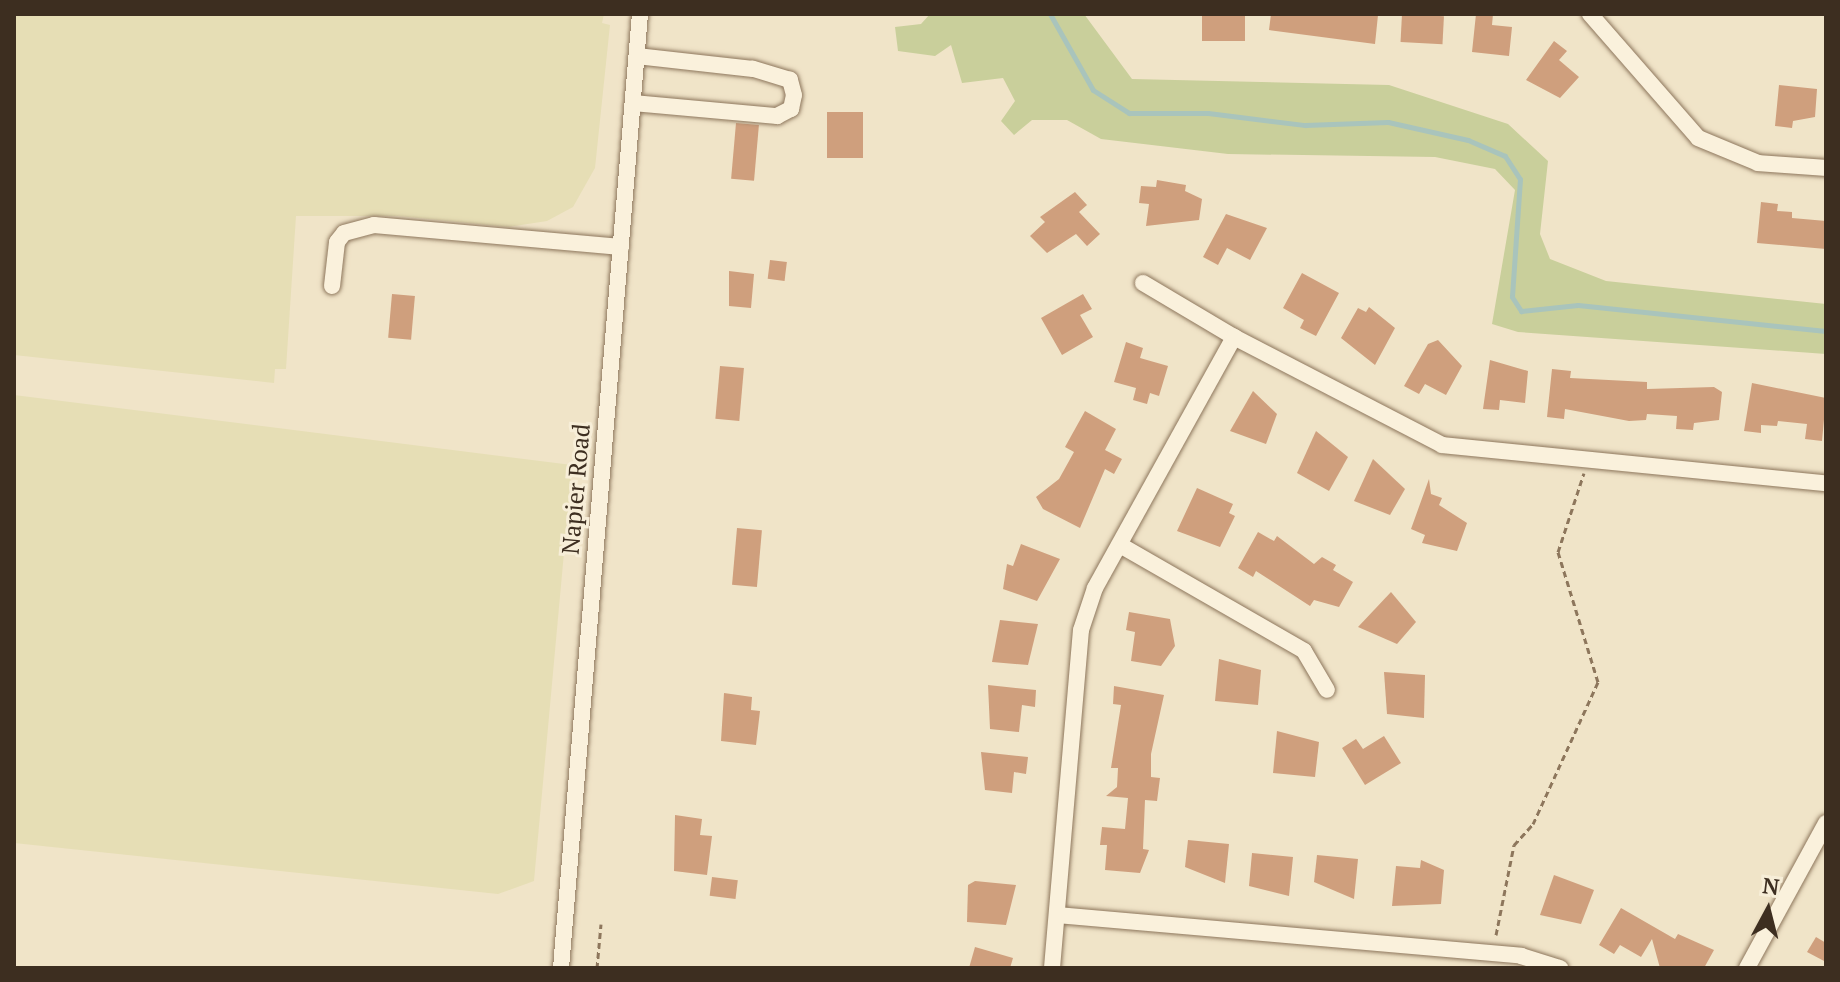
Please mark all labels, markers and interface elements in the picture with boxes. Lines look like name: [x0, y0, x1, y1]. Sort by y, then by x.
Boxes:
street label: Napier Road: [556, 422, 596, 556]
north arrow: [1728, 870, 1808, 950]
text: N: [1761, 870, 1781, 901]

